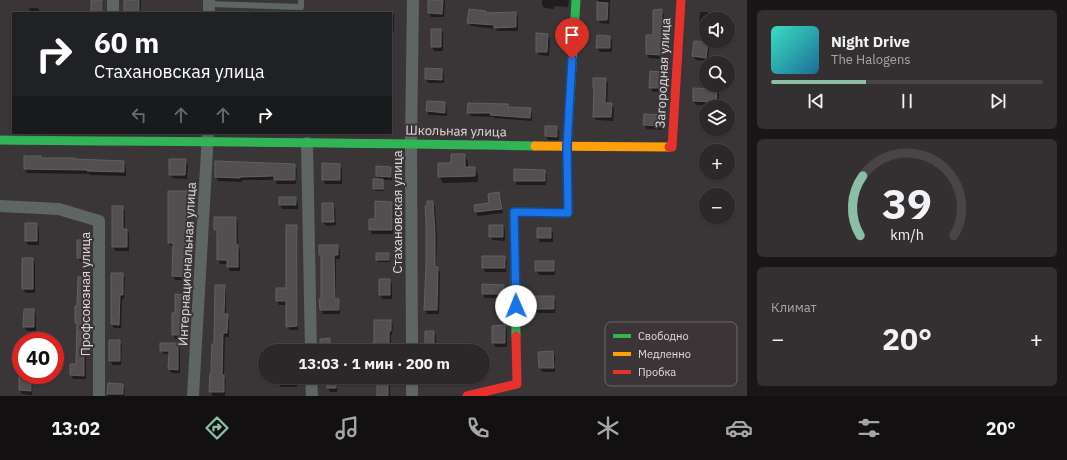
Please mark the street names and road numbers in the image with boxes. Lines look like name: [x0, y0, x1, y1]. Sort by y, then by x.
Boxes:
street label: Загородная улица: [652, 17, 674, 129]
street label: Школьная улица: [405, 122, 507, 140]
street label: Стахановская улица: [389, 150, 406, 274]
street label: Интернациональная улица: [174, 181, 200, 346]
street label: Профсоюзная улица: [77, 232, 94, 356]

